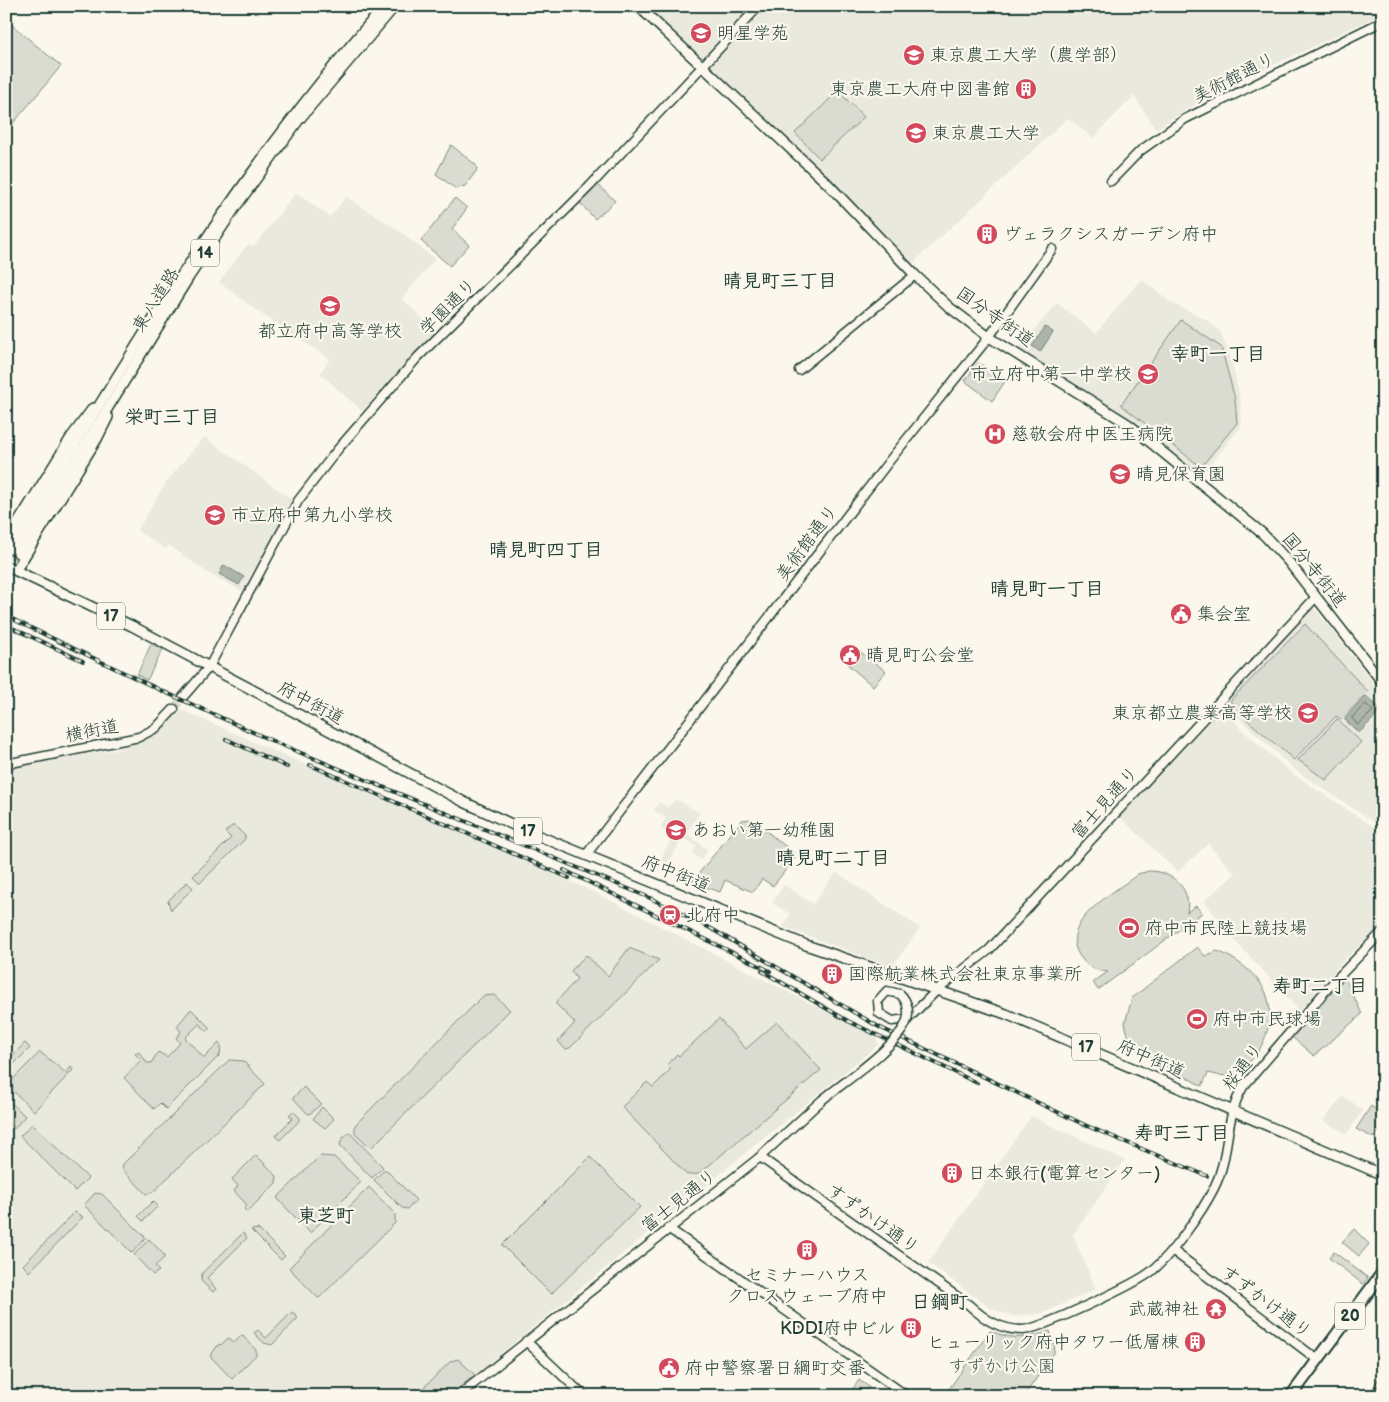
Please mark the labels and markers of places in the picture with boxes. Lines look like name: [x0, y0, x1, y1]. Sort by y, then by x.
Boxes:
school or university icon: 明星学苑: [689, 21, 713, 45]
place label: 明星学苑: [717, 23, 789, 44]
school or university icon: 東京農工大学（農学部）: [902, 43, 926, 67]
place label: 東京農工大学（農学部）: [930, 45, 1128, 66]
building icon: 東京農工大府中図書館: [1014, 77, 1038, 101]
place label: 東京農工大府中図書館: [830, 79, 1010, 100]
school or university icon: 東京農工大学: [904, 121, 928, 145]
place label: 東京農工大学: [932, 123, 1040, 144]
building icon: ヴェラクシスガーデン府中: [975, 222, 999, 246]
place label: ヴェラクシスガーデン府中: [1003, 224, 1218, 245]
school or university icon: 都立府中高等学校: [318, 294, 342, 318]
place label: 都立府中高等学校: [258, 321, 402, 342]
school or university icon: 市立府中第一中学校: [1136, 362, 1160, 386]
place label: 市立府中第一中学校: [970, 364, 1132, 385]
hospital icon: 慈敬会府中医王病院: [983, 422, 1007, 446]
place label: 慈敬会府中医王病院: [1011, 424, 1173, 445]
school or university icon: 晴見保育園: [1108, 462, 1132, 486]
place label: 晴見保育園: [1136, 464, 1226, 485]
school or university icon: 市立府中第九小学校: [203, 503, 227, 527]
place label: 市立府中第九小学校: [231, 505, 393, 526]
public building icon: 集会室: [1169, 602, 1193, 626]
place label: 集会室: [1197, 604, 1251, 625]
public building icon: 晴見町公会堂: [838, 643, 862, 667]
place label: 晴見町公会堂: [866, 645, 974, 666]
school or university icon: 東京都立農業高等学校: [1296, 701, 1320, 725]
place label: 東京都立農業高等学校: [1112, 703, 1292, 724]
school or university icon: あおい第一幼稚園: [664, 818, 688, 842]
place label: あおい第一幼稚園: [692, 820, 836, 841]
station icon: 北府中: [658, 903, 682, 927]
place label: 北府中: [686, 905, 740, 926]
sports icon: 府中市民陸上競技場: [1117, 916, 1141, 940]
place label: 府中市民陸上競技場: [1145, 918, 1307, 939]
building icon: 国際航業株式会社東京事業所: [820, 962, 844, 986]
place label: 国際航業株式会社東京事業所: [848, 964, 1082, 985]
sports icon: 府中市民球場: [1185, 1007, 1209, 1031]
place label: 府中市民球場: [1213, 1009, 1321, 1030]
building icon: 日本銀行(電算センター): [940, 1161, 964, 1185]
place label: 日本銀行(電算センター): [968, 1163, 1160, 1184]
building icon: セミナーハウス クロスウェーブ府中: [795, 1238, 819, 1262]
place label: セミナーハウス クロスウェーブ府中: [726, 1265, 888, 1307]
temple icon: 武蔵神社: [1204, 1297, 1228, 1321]
place label: 武蔵神社: [1128, 1299, 1200, 1320]
building icon: KDDI府中ビル: [899, 1316, 923, 1340]
place label: KDDI府中ビル: [780, 1318, 895, 1339]
building icon: ヒューリック府中タワー低層棟: [1183, 1330, 1207, 1354]
place label: ヒューリック府中タワー低層棟: [927, 1332, 1179, 1353]
public building icon: 府中警察署日綱町交番: [657, 1356, 681, 1380]
place label: 府中警察署日綱町交番: [685, 1358, 865, 1379]

